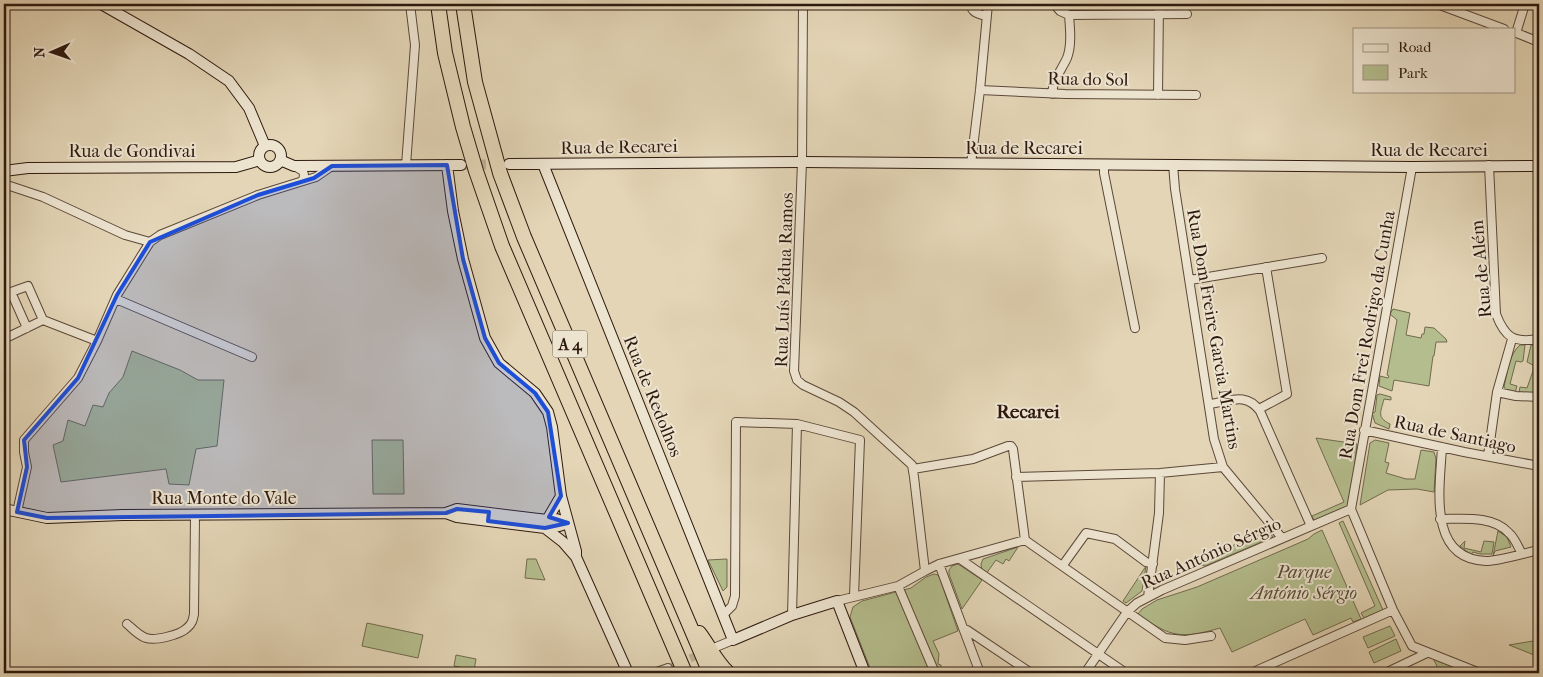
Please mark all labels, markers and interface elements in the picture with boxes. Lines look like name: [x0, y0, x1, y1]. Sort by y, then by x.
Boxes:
north arrow: [28, 28, 78, 78]
legend: [1353, 28, 1516, 92]
text: Road: [1398, 38, 1432, 56]
text: N: [31, 46, 48, 58]
text: Park: [1398, 64, 1428, 82]
street label: Rua do Sol: [1047, 68, 1129, 91]
street label: Rua de Recarei: [560, 136, 679, 159]
street label: Rua de Recarei: [965, 138, 1083, 159]
street label: Rua de Recarei: [1370, 140, 1488, 161]
street label: Rua de Gondivai: [68, 141, 196, 162]
street label: Rua Luís Pádua Ramos: [771, 192, 798, 368]
street label: Rua Dom Freire Garcia Martins: [1182, 207, 1245, 451]
street label: Rua Dom Frei Rodrigo da Cunha: [1335, 208, 1400, 461]
street label: Rua de Além: [1467, 219, 1496, 319]
road number: A 4: [552, 330, 588, 358]
street label: Rua de Redolhos: [619, 332, 687, 460]
district label: Recarei: [996, 401, 1060, 423]
street label: Rua de Santiago: [1392, 411, 1518, 458]
street label: Rua Monte do Vale: [151, 488, 297, 509]
street label: Rua António Sérgio: [1138, 513, 1284, 594]
park label: Parque António Sérgio: [1249, 562, 1357, 604]

